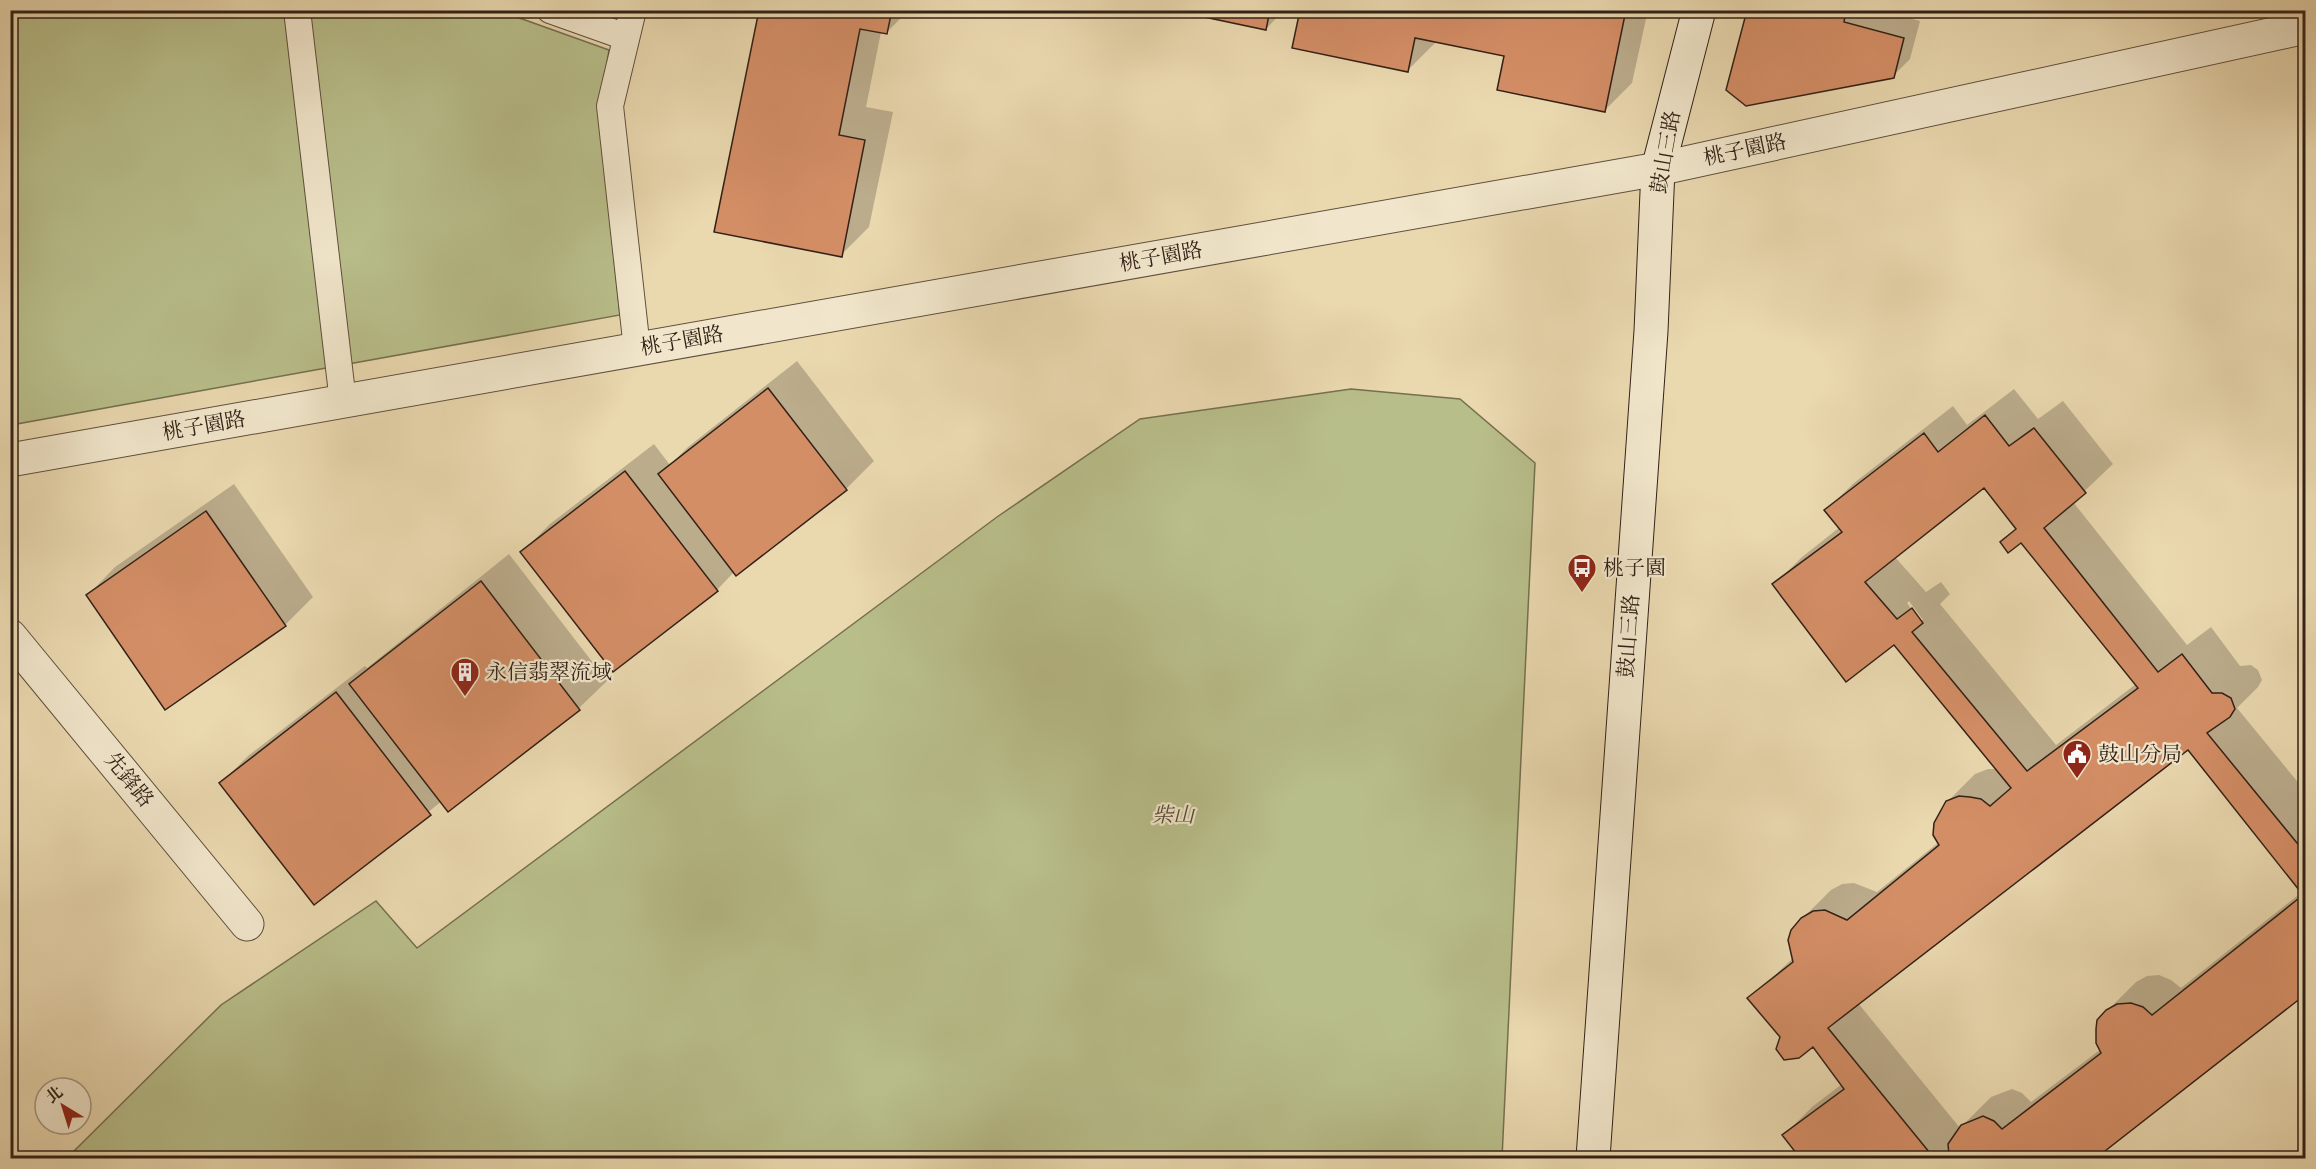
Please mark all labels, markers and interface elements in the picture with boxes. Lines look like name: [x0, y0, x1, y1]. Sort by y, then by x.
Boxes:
street label: 鼓山三路: [1644, 108, 1688, 196]
street label: 桃子園路: [1701, 127, 1789, 173]
street label: 桃子園路: [1117, 235, 1205, 279]
street label: 桃子園路: [638, 319, 726, 363]
street label: 桃子園路: [160, 404, 248, 448]
bus stop icon: 桃子園: [1566, 552, 1598, 594]
place label: 桃子園: [1603, 554, 1666, 583]
street label: 鼓山三路: [1612, 593, 1646, 679]
building icon: 永信翡翠流域: [449, 656, 481, 698]
place label: 永信翡翠流域: [486, 658, 612, 687]
public building icon: 鼓山分局: [2061, 738, 2093, 780]
place label: 鼓山分局: [2098, 740, 2182, 769]
street label: 先鋒路: [98, 746, 160, 814]
park label: 柴山: [1152, 801, 1196, 830]
north arrow: [33, 1076, 93, 1136]
text: 北: [41, 1081, 67, 1109]

